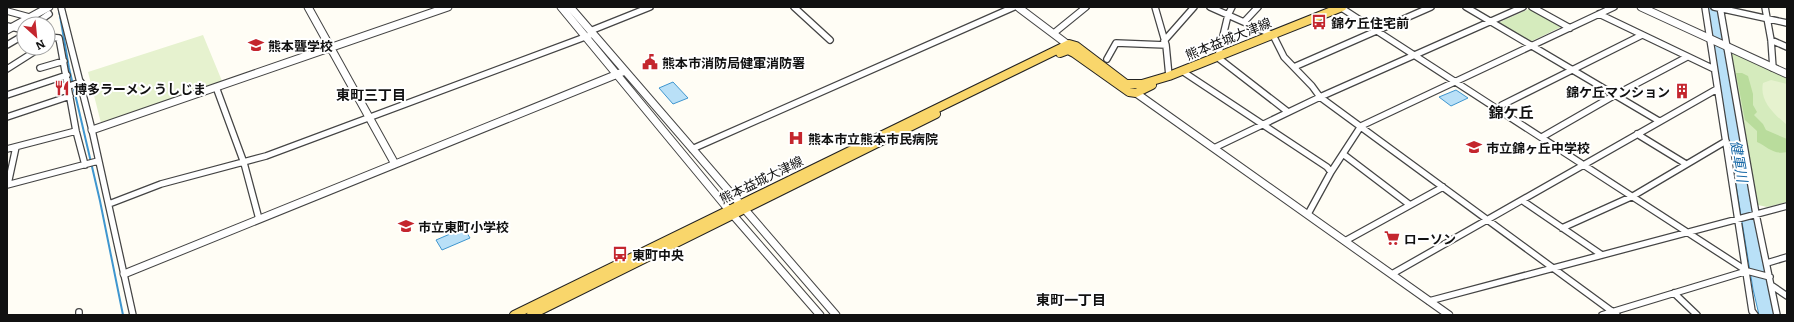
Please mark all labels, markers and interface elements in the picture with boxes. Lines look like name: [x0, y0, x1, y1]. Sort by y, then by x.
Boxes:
street label: 熊本益城大津線: [1182, 12, 1274, 64]
bus stop icon: 錦ケ丘住宅前: [1310, 13, 1328, 31]
place label: 錦ケ丘住宅前: [1331, 13, 1409, 32]
north arrow: [16, 16, 56, 56]
school or university icon: 熊本聾学校: [247, 36, 265, 54]
place label: 熊本聾学校: [268, 36, 333, 55]
text: N: [33, 37, 49, 55]
public building icon: 熊本市消防局健軍消防署: [641, 53, 659, 71]
place label: 熊本市消防局健軍消防署: [662, 53, 805, 72]
restaurant icon: 博多ラーメン うしじま: [53, 79, 71, 97]
place label: 博多ラーメン うしじま: [74, 79, 206, 98]
place label: 錦ケ丘マンション: [1566, 82, 1670, 101]
building icon: 錦ケ丘マンション: [1673, 82, 1691, 100]
district label: 東町三丁目: [336, 84, 406, 104]
district label: 錦ケ丘: [1488, 100, 1534, 123]
hospital icon: 熊本市立熊本市民病院: [787, 129, 805, 147]
place label: 熊本市立熊本市民病院: [808, 129, 938, 148]
school or university icon: 市立錦ヶ丘中学校: [1465, 138, 1483, 156]
place label: 市立錦ヶ丘中学校: [1486, 138, 1590, 157]
water label: 健軍川: [1727, 139, 1754, 185]
street label: 熊本益城大津線: [716, 151, 806, 207]
school or university icon: 市立東町小学校: [397, 217, 415, 235]
place label: 市立東町小学校: [418, 217, 509, 236]
supermarket icon: ローソン: [1383, 229, 1401, 247]
place label: ローソン: [1404, 229, 1456, 248]
bus stop icon: 東町中央: [611, 245, 629, 263]
place label: 東町中央: [632, 245, 684, 264]
district label: 東町一丁目: [1036, 289, 1106, 309]

